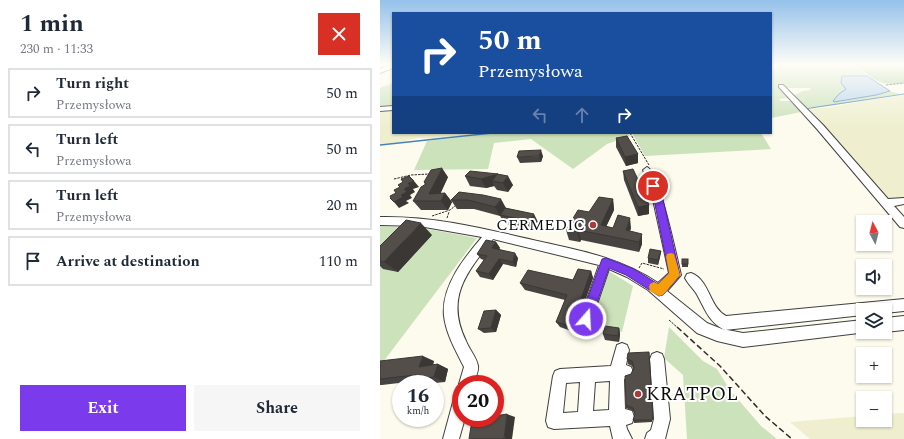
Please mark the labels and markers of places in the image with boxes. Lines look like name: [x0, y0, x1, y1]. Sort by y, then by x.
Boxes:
pin: [636, 169, 670, 203]
place label: CERMEDIC: [496, 213, 585, 237]
marker: CERMEDIC: [588, 220, 598, 230]
place label: KRATPOL: [646, 380, 738, 409]
marker: KRATPOL: [633, 389, 643, 399]

